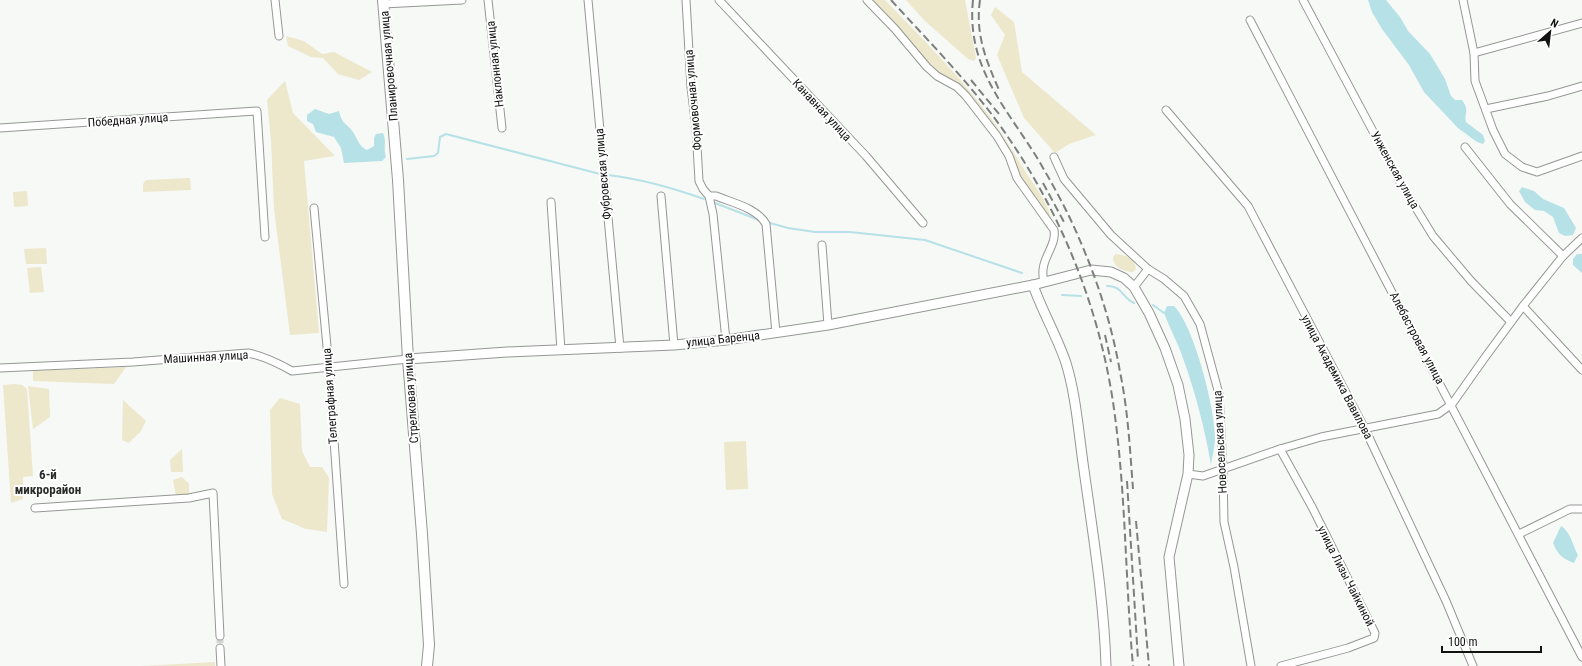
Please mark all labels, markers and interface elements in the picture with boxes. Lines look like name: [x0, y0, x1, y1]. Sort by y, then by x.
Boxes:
street label: Планировочная улица: [377, 10, 401, 122]
north arrow: [1530, 12, 1570, 52]
text: N: [1548, 16, 1561, 31]
street label: Наклонная улица: [483, 20, 506, 108]
street label: Формовочная улица: [682, 49, 704, 151]
street label: Канавная улица: [790, 76, 854, 144]
street label: Победная улица: [87, 110, 169, 130]
street label: Фубровская улица: [592, 128, 614, 220]
street label: Унженская улица: [1368, 129, 1422, 211]
street label: Алебастровая улица: [1387, 290, 1447, 387]
street label: улица Академика Вавилова: [1298, 312, 1376, 442]
street label: улица Баренца: [686, 328, 761, 350]
street label: Телеграфная улица: [320, 347, 340, 444]
street label: Машинная улица: [163, 348, 249, 366]
street label: Стрелковая улица: [401, 352, 421, 444]
street label: Новосельская улица: [1210, 390, 1230, 494]
district label: 6-й микрорайон: [15, 467, 81, 497]
street label: улица Лизы Чайкиной: [1315, 523, 1377, 629]
scale bar: [1442, 628, 1541, 654]
text: 100 m: [1448, 635, 1478, 649]

